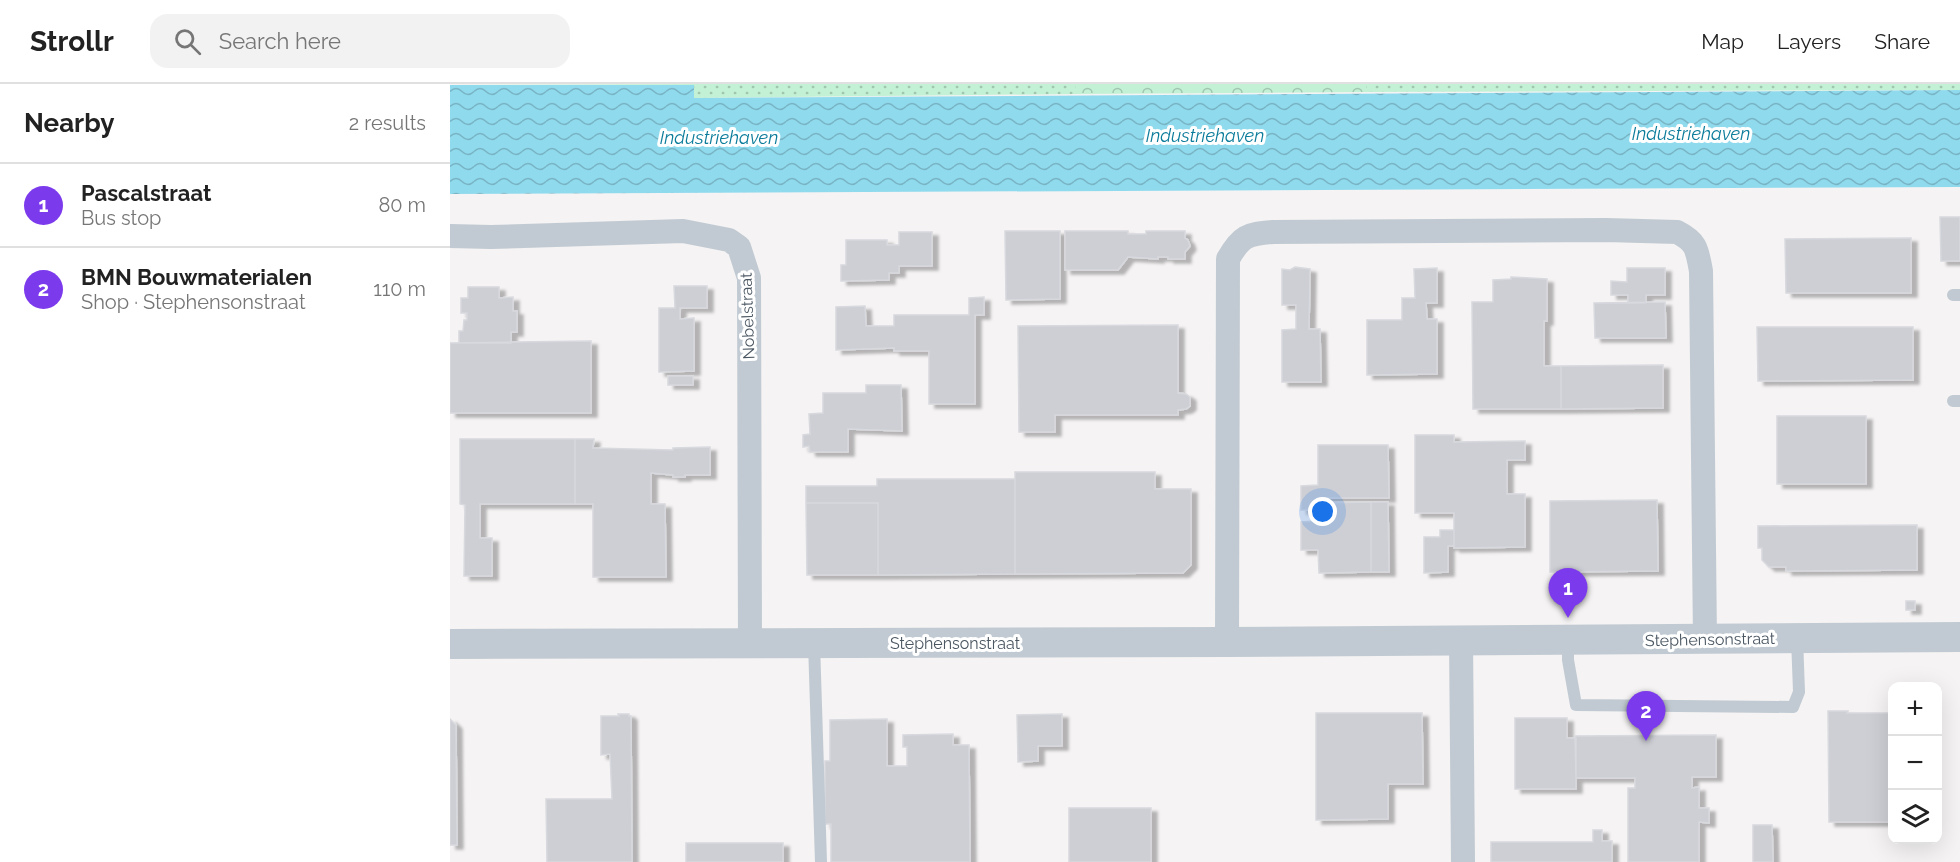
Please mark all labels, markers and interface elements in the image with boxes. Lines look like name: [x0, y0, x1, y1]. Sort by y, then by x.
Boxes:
search box: [150, 14, 570, 68]
text: Strollr: [30, 25, 114, 58]
icon: search: [171, 25, 204, 58]
text: Search here: [219, 28, 341, 54]
text: Map: [1701, 29, 1744, 54]
text: Layers: [1777, 29, 1841, 54]
text: Share: [1874, 29, 1930, 54]
text: Nearby: [24, 108, 114, 138]
text: 2 results: [349, 111, 426, 135]
water label: Industriehaven: [1632, 123, 1750, 144]
water label: Industriehaven: [1146, 125, 1264, 146]
water label: Industriehaven: [660, 127, 778, 148]
text: Pascalstraat: [81, 180, 211, 206]
text: 1: [39, 193, 48, 217]
text: 80 m: [378, 193, 426, 217]
text: Bus stop: [81, 206, 161, 230]
text: BMN Bouwmaterialen: [81, 264, 312, 290]
street label: Nobelstraat: [736, 272, 759, 360]
text: 2: [38, 277, 49, 301]
text: 110 m: [373, 277, 426, 301]
text: Shop · Stephensonstraat: [81, 290, 306, 314]
your location: [1308, 497, 1337, 526]
pin: 1: [1548, 568, 1588, 618]
street label: Stephensonstraat: [1645, 629, 1776, 650]
street label: Stephensonstraat: [890, 634, 1021, 653]
map controls: [1888, 682, 1942, 844]
button: +: [1888, 682, 1942, 736]
pin: 2: [1626, 692, 1666, 741]
button: −: [1888, 736, 1942, 790]
button: layers: [1888, 790, 1942, 844]

